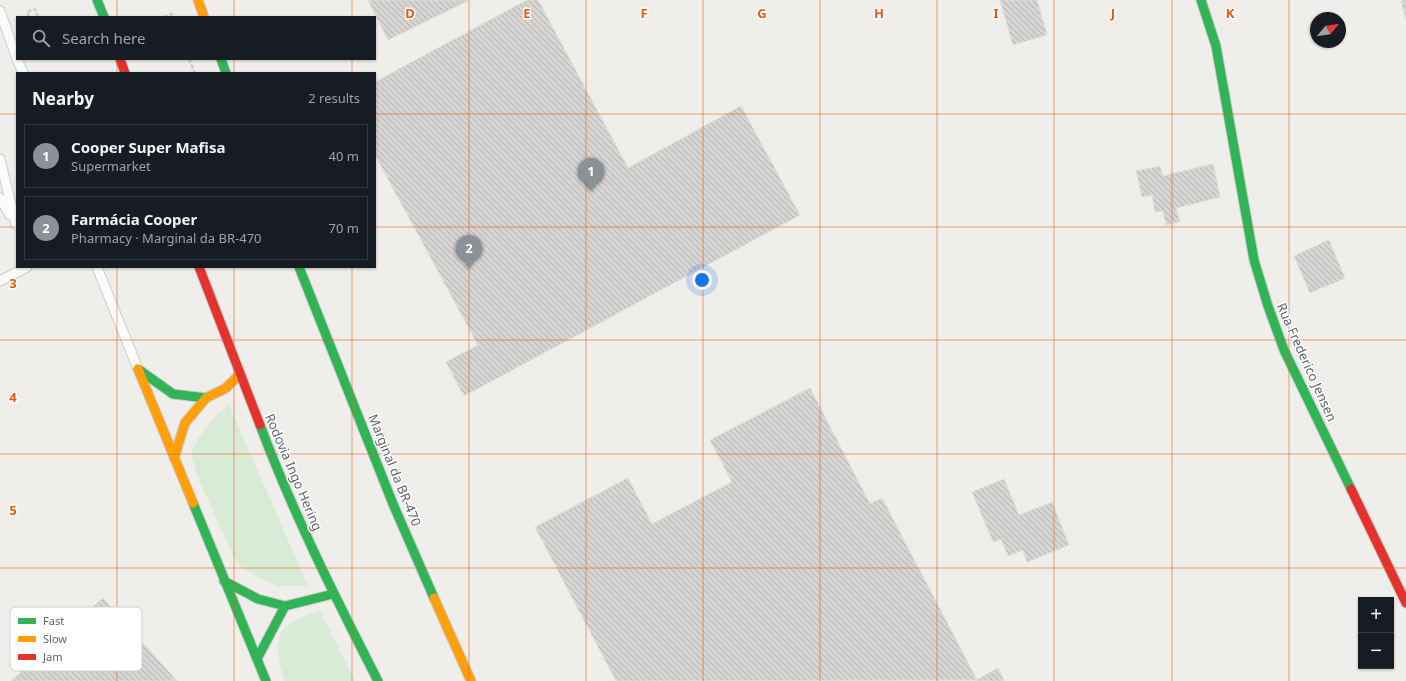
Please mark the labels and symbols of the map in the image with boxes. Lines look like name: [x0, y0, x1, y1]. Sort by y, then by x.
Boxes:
text: D: [405, 4, 415, 22]
text: E: [523, 4, 531, 22]
text: F: [640, 4, 648, 22]
text: G: [757, 4, 767, 22]
text: H: [874, 4, 884, 22]
text: I: [993, 4, 999, 22]
text: J: [1110, 4, 1115, 22]
text: K: [1226, 4, 1235, 22]
north arrow: [1310, 12, 1346, 48]
pin: 1: [578, 158, 604, 191]
pin: 2: [456, 235, 482, 268]
your location: [692, 270, 712, 290]
text: 3: [9, 274, 17, 292]
street label: Rua Frederico Jensen: [1273, 300, 1341, 424]
text: 4: [9, 388, 17, 406]
street label: Rodovia Ingo Hering: [261, 411, 327, 533]
street label: Marginal da BR-470: [364, 411, 426, 529]
text: 5: [9, 501, 17, 519]
legend: [10, 607, 142, 671]
text: Fast: [43, 613, 64, 628]
text: Slow: [43, 631, 67, 646]
text: Jam: [42, 649, 62, 664]

